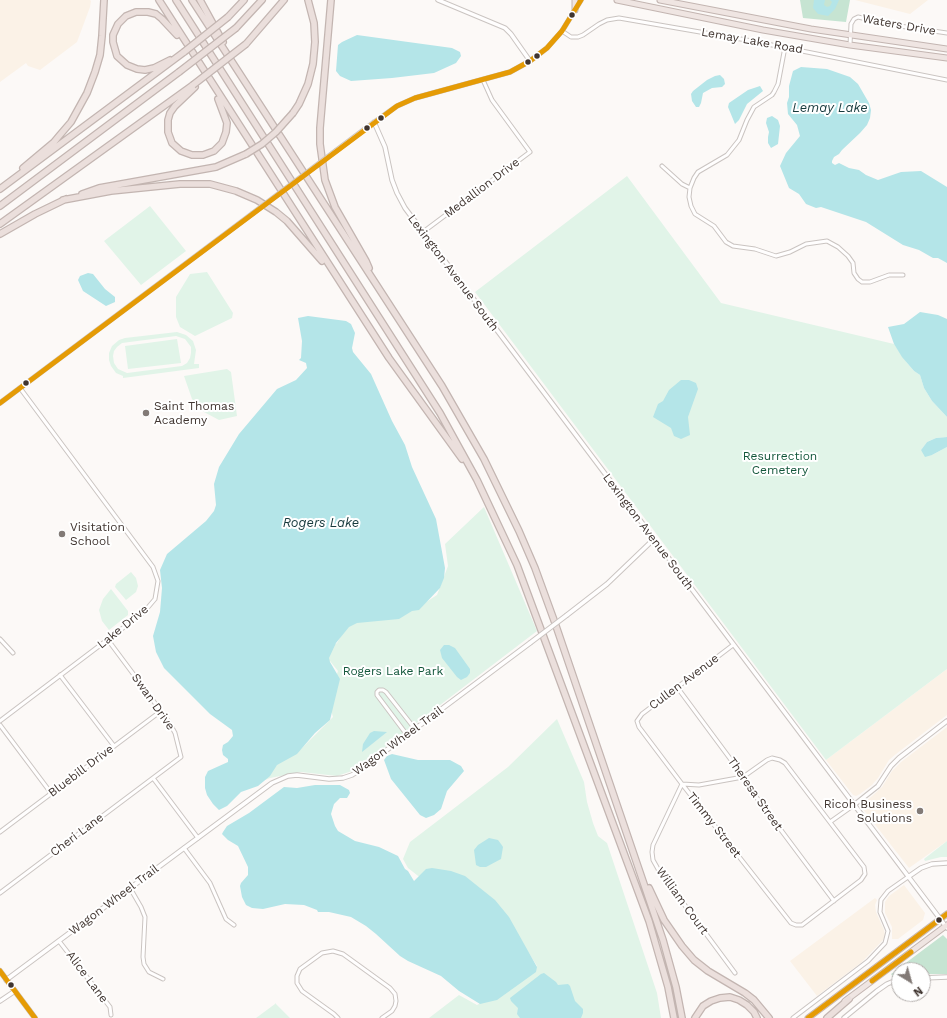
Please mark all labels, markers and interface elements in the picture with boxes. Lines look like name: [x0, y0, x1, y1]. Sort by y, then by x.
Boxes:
unlabelled marker: [567, 10, 577, 20]
street label: Waters Drive: [861, 11, 937, 39]
street label: Lemay Lake Road: [700, 25, 804, 57]
unlabelled marker: [532, 51, 542, 61]
unlabelled marker: [523, 57, 533, 67]
water label: Lemay Lake: [792, 100, 868, 116]
unlabelled marker: [376, 113, 386, 123]
unlabelled marker: [362, 123, 372, 133]
street label: Medallion Drive: [442, 155, 522, 221]
street label: Lexington Avenue South: [404, 212, 502, 334]
unlabelled marker: [21, 378, 31, 388]
place label: Saint Thomas Academy: [154, 399, 234, 427]
marker: Saint Thomas Academy: [141, 408, 151, 418]
park label: Resurrection Cemetery: [743, 449, 817, 477]
street label: Lexington Avenue South: [599, 471, 697, 593]
water label: Rogers Lake: [283, 515, 359, 531]
place label: Visitation School: [70, 520, 125, 548]
marker: Visitation School: [57, 529, 67, 539]
street label: Lake Drive: [95, 602, 151, 652]
street label: Cullen Avenue: [646, 651, 722, 713]
park label: Rogers Lake Park: [343, 664, 443, 678]
street label: Swan Drive: [128, 671, 178, 733]
street label: Wagon Wheel Trail: [350, 703, 446, 779]
street label: Bluebill Drive: [46, 742, 116, 800]
street label: Theresa Street: [724, 755, 786, 833]
street label: Timmy Street: [684, 789, 744, 861]
place label: Ricoh Business Solutions: [824, 797, 912, 825]
marker: Ricoh Business Solutions: [915, 806, 925, 816]
street label: Cheri Lane: [47, 810, 107, 860]
street label: Wagon Wheel Trail: [66, 862, 162, 938]
street label: William Court: [653, 864, 711, 938]
unlabelled marker: [934, 915, 944, 925]
street label: Alice Lane: [63, 948, 111, 1006]
north arrow: [891, 962, 931, 1002]
unlabelled marker: [6, 980, 16, 990]
text: N: [911, 984, 925, 999]

